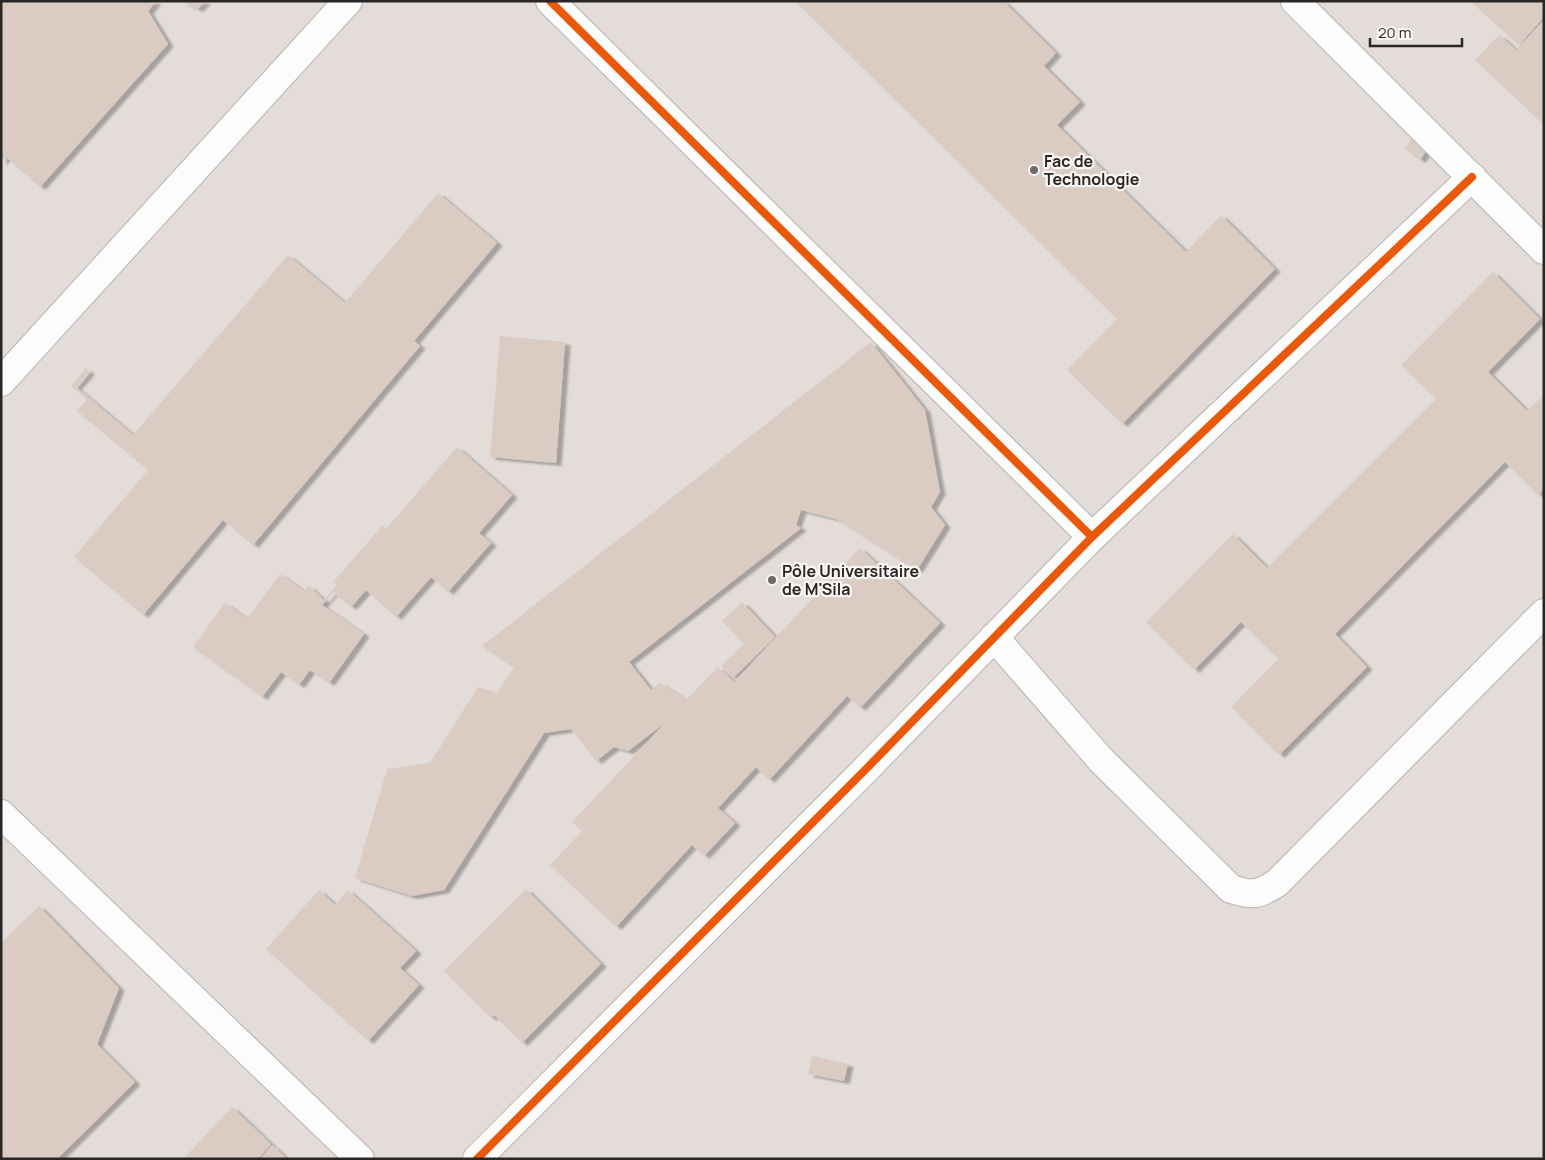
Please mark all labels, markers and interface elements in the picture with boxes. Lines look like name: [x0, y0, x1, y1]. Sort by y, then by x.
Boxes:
scale bar: [1370, 15, 1462, 47]
text: 20 m: [1378, 22, 1411, 43]
place label: Fac de Technologie: [1044, 150, 1140, 190]
marker: Fac de Technologie: [1028, 164, 1040, 176]
place label: Pôle Universitaire de M'Sila: [782, 560, 920, 600]
marker: Pôle Universitaire de M'Sila: [766, 574, 778, 586]

